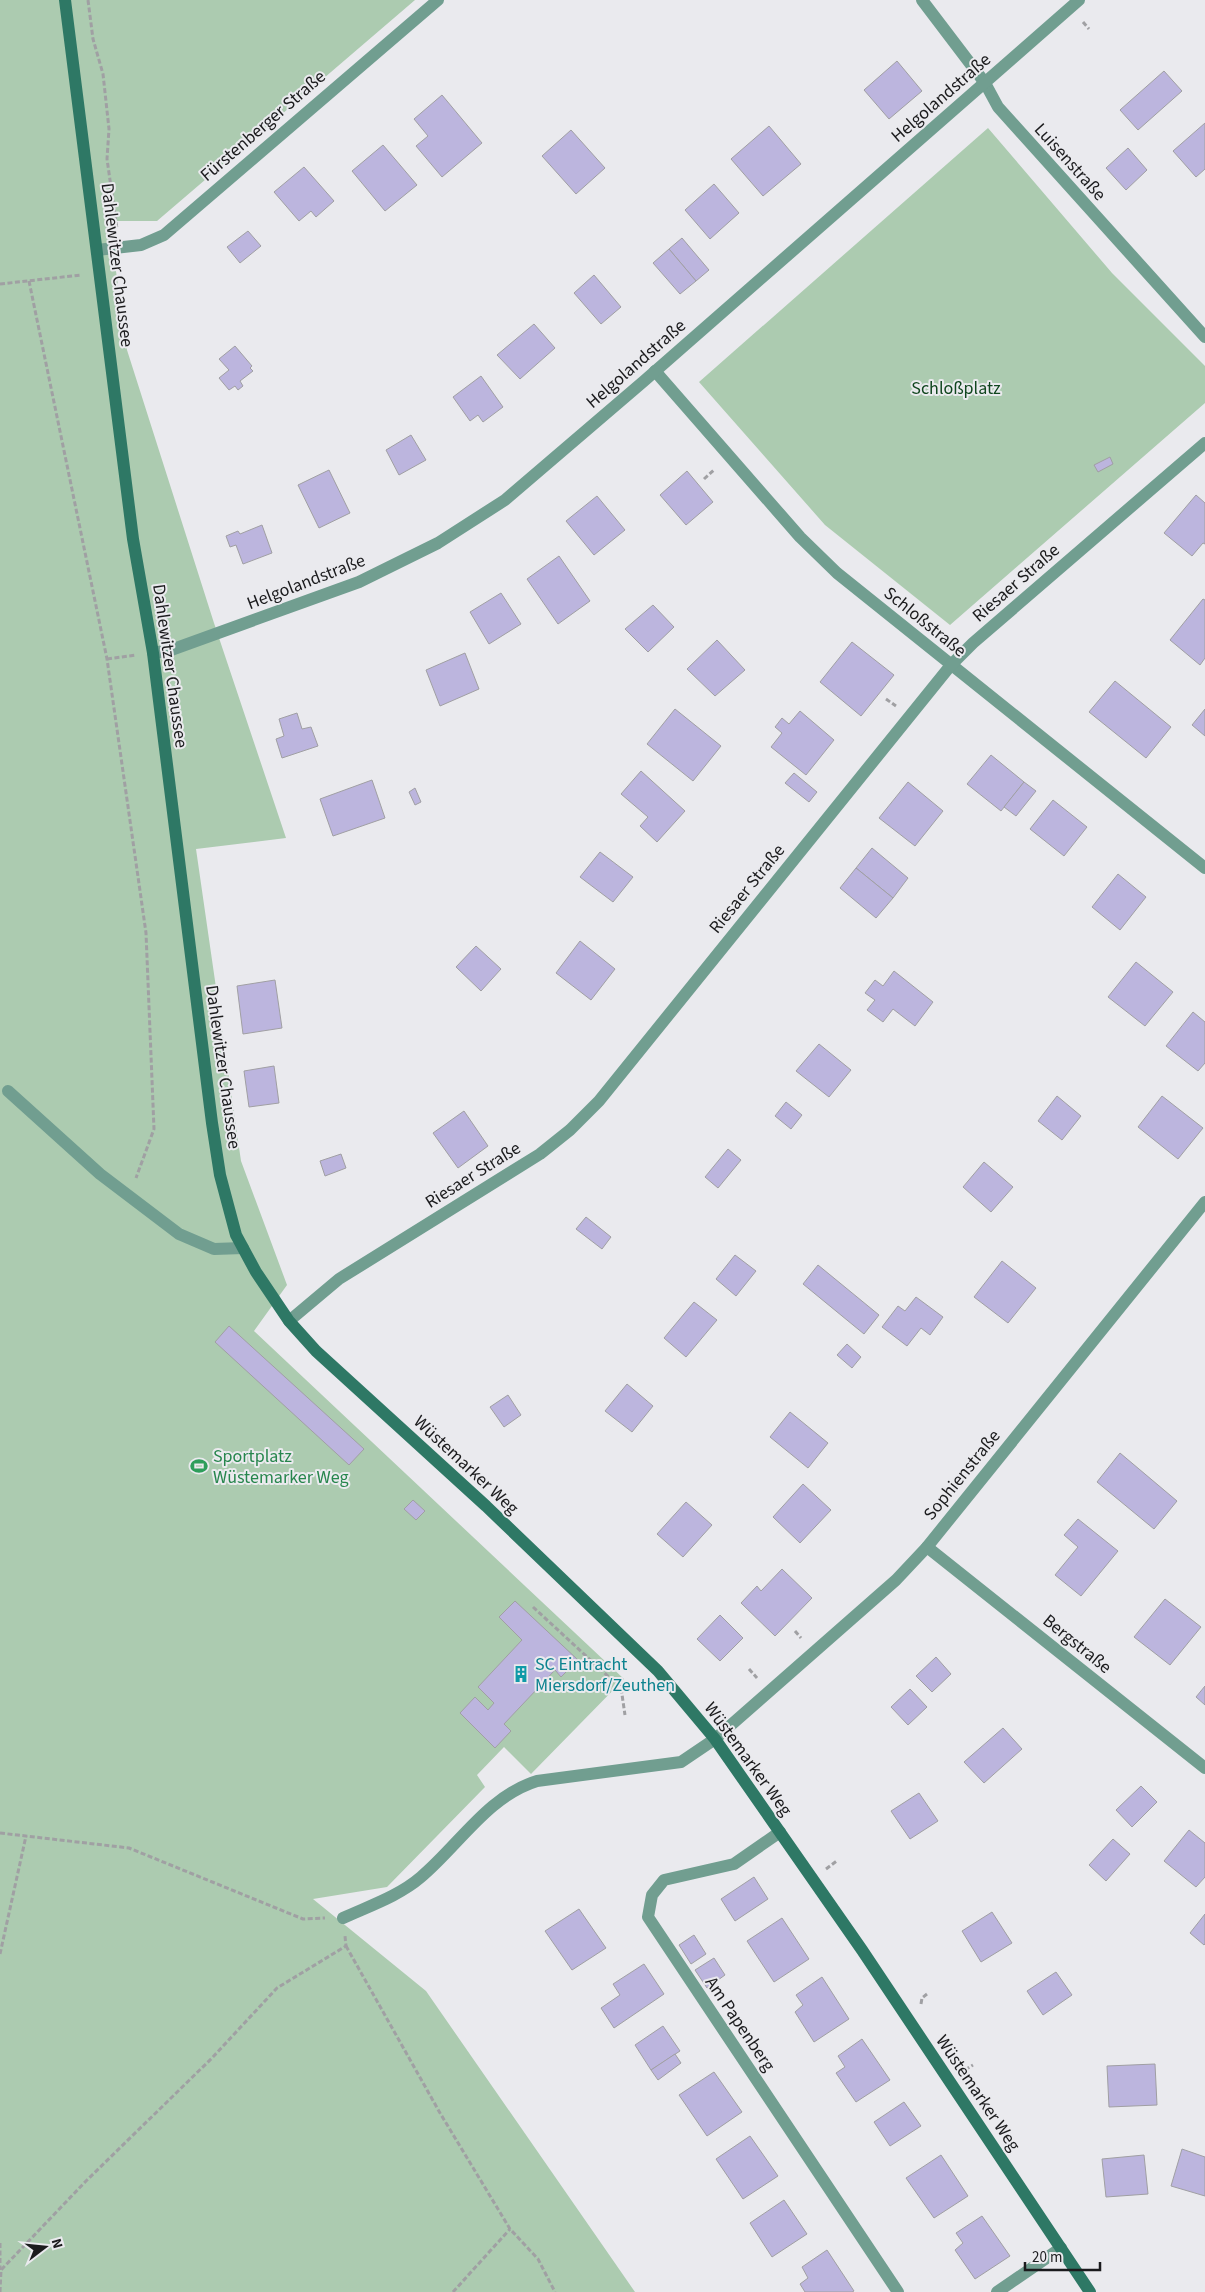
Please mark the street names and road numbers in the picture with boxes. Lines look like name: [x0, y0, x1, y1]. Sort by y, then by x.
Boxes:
street label: Helgolandstraße: [886, 48, 996, 148]
street label: Fürstenberger Straße: [195, 65, 331, 187]
street label: Luisenstraße: [1028, 118, 1112, 206]
street label: Dahlewitzer Chaussee: [95, 182, 139, 349]
street label: Helgolandstraße: [581, 314, 691, 414]
street label: Riesaer Straße: [967, 538, 1065, 628]
street label: Helgolandstraße: [243, 548, 369, 616]
street label: Schloßstraße: [878, 581, 972, 663]
street label: Dahlewitzer Chaussee: [146, 583, 194, 750]
street label: Riesaer Straße: [703, 839, 791, 939]
street label: Dahlewitzer Chaussee: [199, 984, 247, 1151]
street label: Riesaer Straße: [420, 1136, 526, 1214]
street label: Wüstemarker Weg: [408, 1410, 524, 1520]
street label: Sophienstraße: [918, 1424, 1006, 1526]
street label: Bergstraße: [1037, 1608, 1117, 1680]
street label: Wüstemarker Weg: [698, 1697, 798, 1821]
street label: Am Papenberg: [699, 1972, 781, 2076]
street label: Wüstemarker Weg: [930, 2030, 1026, 2156]

